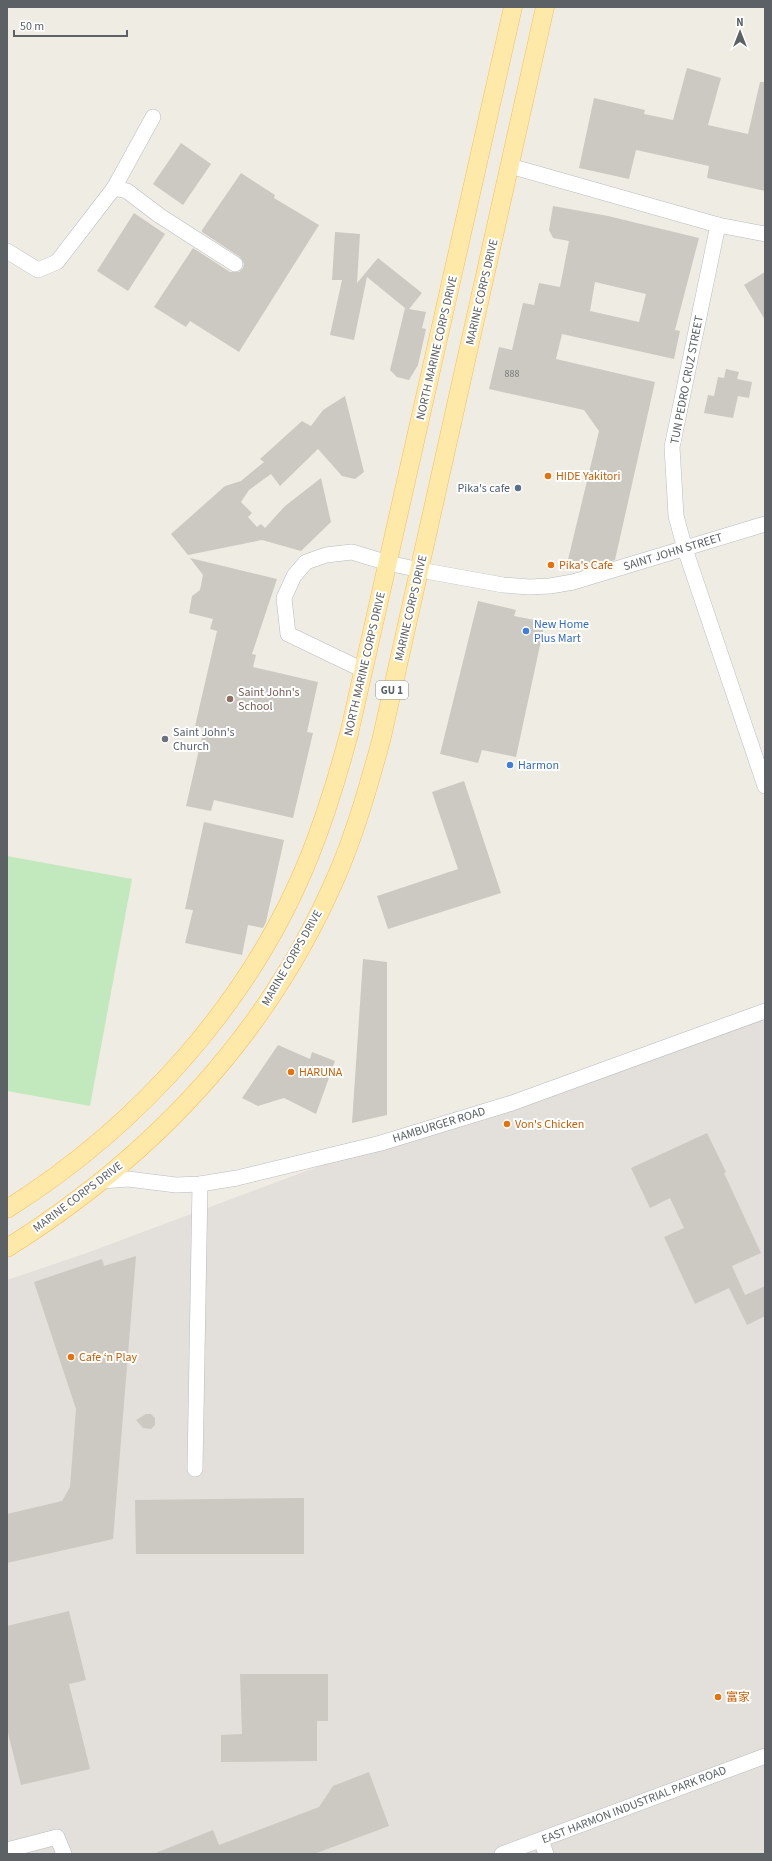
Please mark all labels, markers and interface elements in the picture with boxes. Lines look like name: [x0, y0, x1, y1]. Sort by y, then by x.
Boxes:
scale bar: [14, 12, 127, 38]
north arrow: [720, 12, 760, 52]
text: N: [736, 15, 744, 30]
text: 50 m: [20, 18, 44, 35]
street label: MARINE CORPS DRIVE: [462, 237, 502, 347]
street label: NORTH MARINE CORPS DRIVE: [412, 274, 462, 422]
street label: TUN PEDRO CRUZ STREET: [666, 314, 708, 446]
house number: 888: [505, 367, 519, 381]
place label: HIDE Yakitori: [556, 468, 620, 485]
marker: HIDE Yakitori: [543, 471, 553, 481]
place label: Pika's cafe: [457, 480, 510, 497]
marker: Pika's cafe: [513, 483, 523, 493]
street label: SAINT JOHN STREET: [621, 529, 725, 575]
street label: MARINE CORPS DRIVE: [391, 553, 431, 663]
place label: Pika's Cafe: [559, 557, 613, 574]
marker: Pika's Cafe: [546, 560, 556, 570]
street label: NORTH MARINE CORPS DRIVE: [340, 590, 390, 738]
place label: New Home Plus Mart: [534, 616, 589, 647]
marker: New Home Plus Mart: [521, 626, 531, 636]
road number: GU 1: [376, 681, 408, 699]
place label: Saint John's School: [238, 684, 300, 715]
marker: Saint John's School: [225, 694, 235, 704]
place label: Saint John's Church: [173, 724, 235, 755]
marker: Saint John's Church: [160, 734, 170, 744]
place label: Harmon: [518, 757, 559, 774]
marker: Harmon: [505, 760, 515, 770]
street label: MARINE CORPS DRIVE: [258, 907, 326, 1009]
place label: HARUNA: [299, 1064, 343, 1081]
marker: HARUNA: [286, 1067, 296, 1077]
street label: HAMBURGER ROAD: [391, 1103, 487, 1147]
place label: Von's Chicken: [515, 1116, 584, 1133]
marker: Von's Chicken: [502, 1119, 512, 1129]
street label: MARINE CORPS DRIVE: [30, 1158, 126, 1236]
place label: Cafe ‘n Play: [79, 1349, 137, 1366]
marker: Cafe ‘n Play: [66, 1352, 76, 1362]
place label: 富家: [726, 1689, 750, 1706]
marker: 富家: [713, 1692, 723, 1702]
street label: EAST HARMON INDUSTRIAL PARK ROAD: [539, 1762, 729, 1848]

